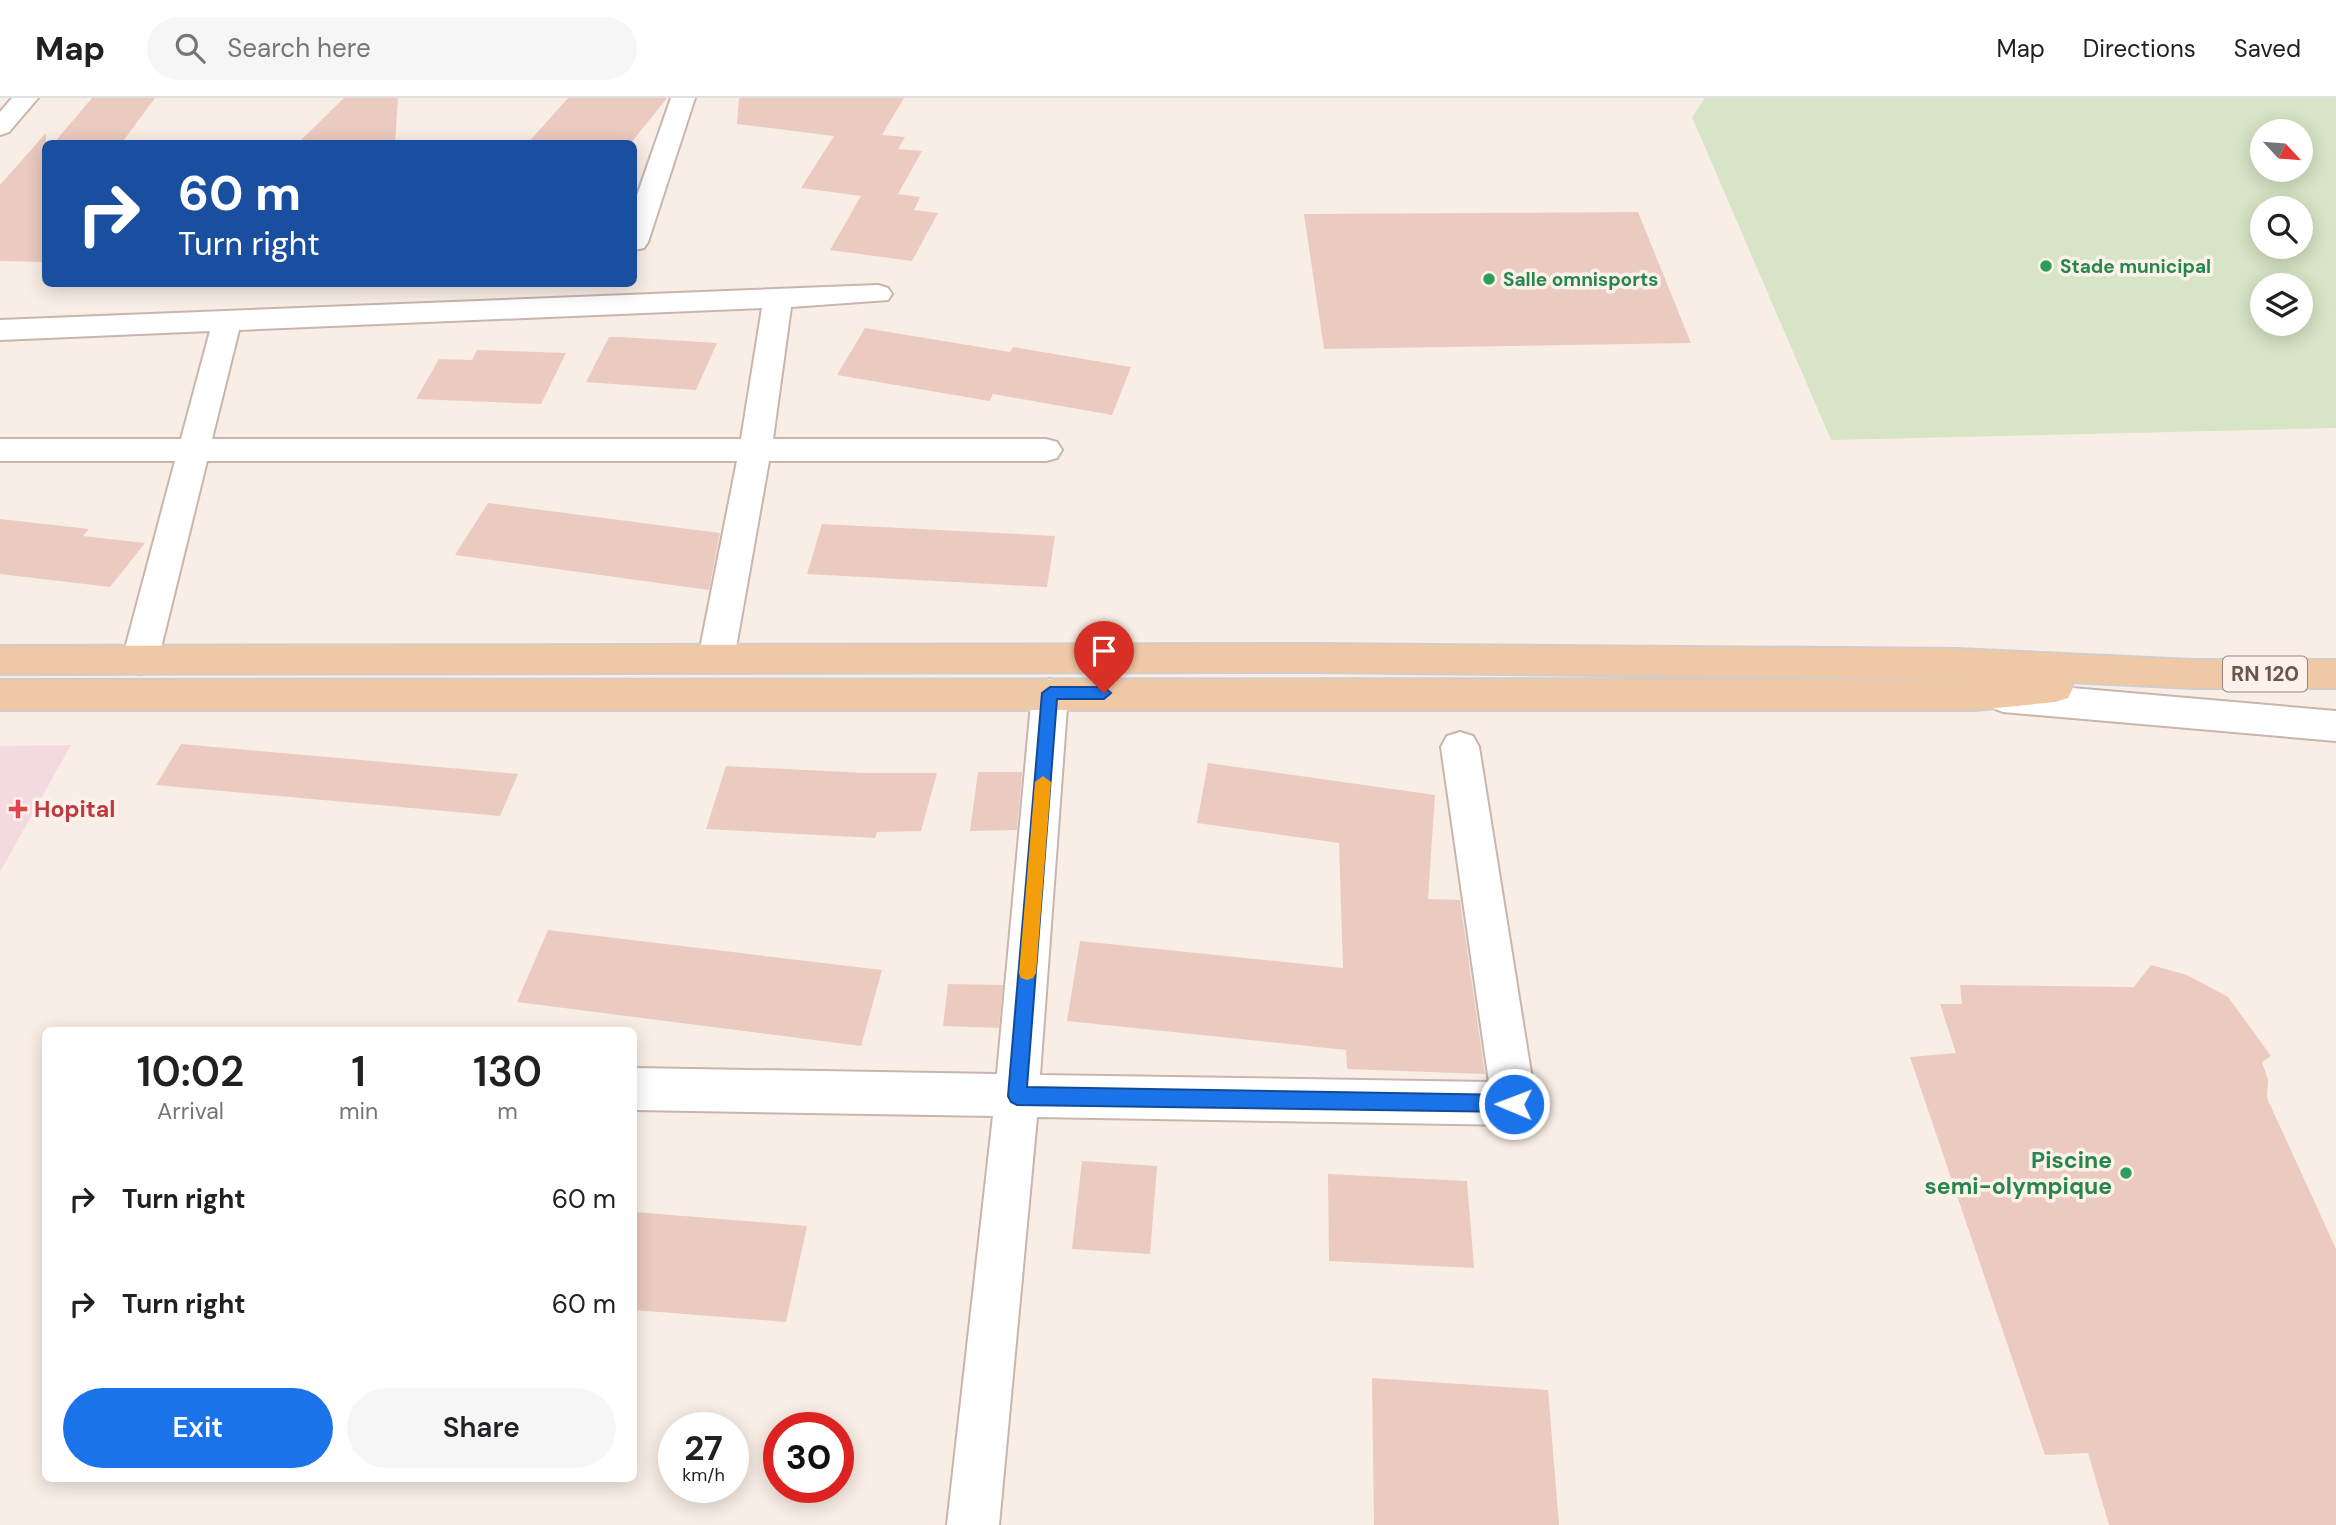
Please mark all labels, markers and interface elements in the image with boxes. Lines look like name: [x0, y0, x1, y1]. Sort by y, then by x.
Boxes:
search box: [147, 17, 637, 80]
text: Map: [35, 27, 105, 70]
icon: search: [171, 29, 209, 67]
text: Search here: [227, 31, 371, 65]
text: Map: [1997, 33, 2045, 64]
text: Directions: [2083, 33, 2196, 64]
text: Saved: [2234, 33, 2301, 64]
north arrow: [2250, 119, 2314, 182]
map controls: [2250, 119, 2313, 336]
text: 60 m: [178, 161, 301, 225]
icon: right: [63, 168, 154, 259]
button: search: [2250, 196, 2313, 259]
text: Turn right: [178, 223, 320, 265]
place label: Stade municipal: [2060, 254, 2211, 279]
marker: Stade municipal: [2038, 258, 2054, 274]
place label: Salle omnisports: [1503, 267, 1658, 292]
marker: Salle omnisports: [1481, 271, 1497, 287]
button: layers: [2250, 273, 2313, 336]
pin: [1074, 621, 1134, 693]
icon: arrive: [1085, 632, 1123, 670]
road number: RN 120: [2223, 656, 2307, 692]
place label: Hopital: [34, 794, 115, 824]
marker: Hopital: [8, 799, 28, 819]
text: 10:02: [137, 1044, 244, 1099]
text: 1: [351, 1044, 366, 1099]
text: 130: [473, 1044, 542, 1099]
position arrow: [1477, 1067, 1551, 1141]
text: Arrival: [157, 1096, 224, 1126]
text: min: [339, 1096, 378, 1126]
text: m: [497, 1096, 518, 1126]
place label: Piscine semi-olympique: [1925, 1145, 2112, 1201]
marker: Piscine semi-olympique: [2118, 1165, 2134, 1181]
icon: right: [63, 1180, 101, 1218]
text: Turn right: [122, 1182, 246, 1216]
text: 60 m: [552, 1182, 616, 1216]
icon: right: [63, 1285, 101, 1323]
text: Turn right: [122, 1287, 246, 1321]
text: 60 m: [552, 1287, 616, 1321]
button: Exit: [63, 1388, 333, 1468]
button: Share: [347, 1388, 616, 1468]
speed limit sign: 30: [763, 1412, 854, 1503]
text: 27: [684, 1425, 723, 1471]
text: km/h: [682, 1463, 725, 1487]

